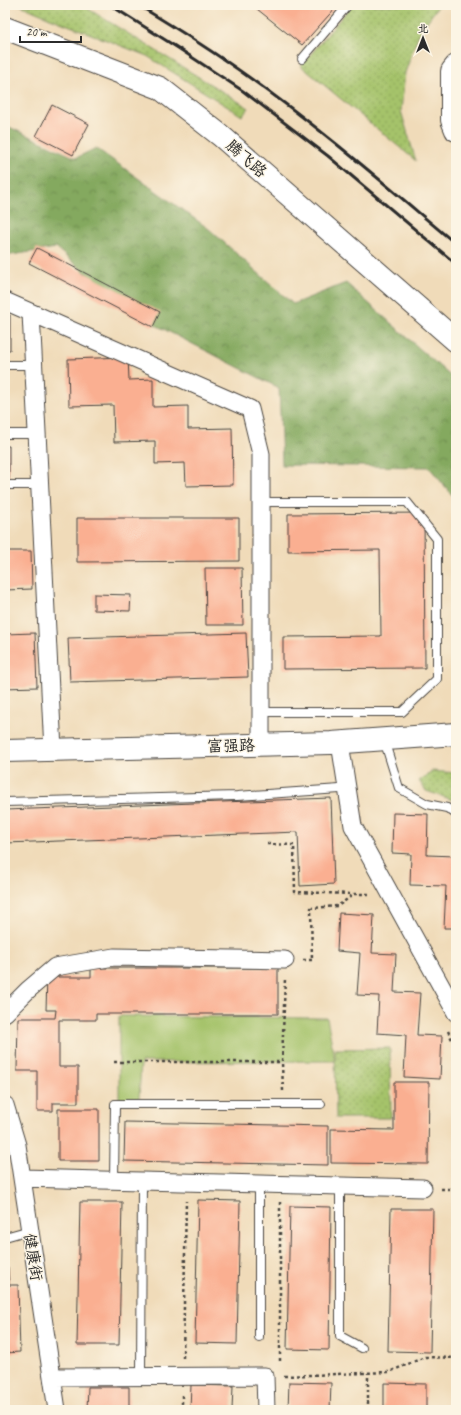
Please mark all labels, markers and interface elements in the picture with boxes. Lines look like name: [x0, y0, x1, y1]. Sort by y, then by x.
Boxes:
scale bar: [20, 18, 81, 44]
north arrow: [403, 18, 443, 58]
text: 北: [418, 21, 429, 35]
text: 20 m: [26, 24, 48, 40]
street label: 腾飞路: [222, 135, 271, 182]
street label: 富强路: [207, 736, 255, 756]
street label: 健康街: [19, 1232, 47, 1282]

